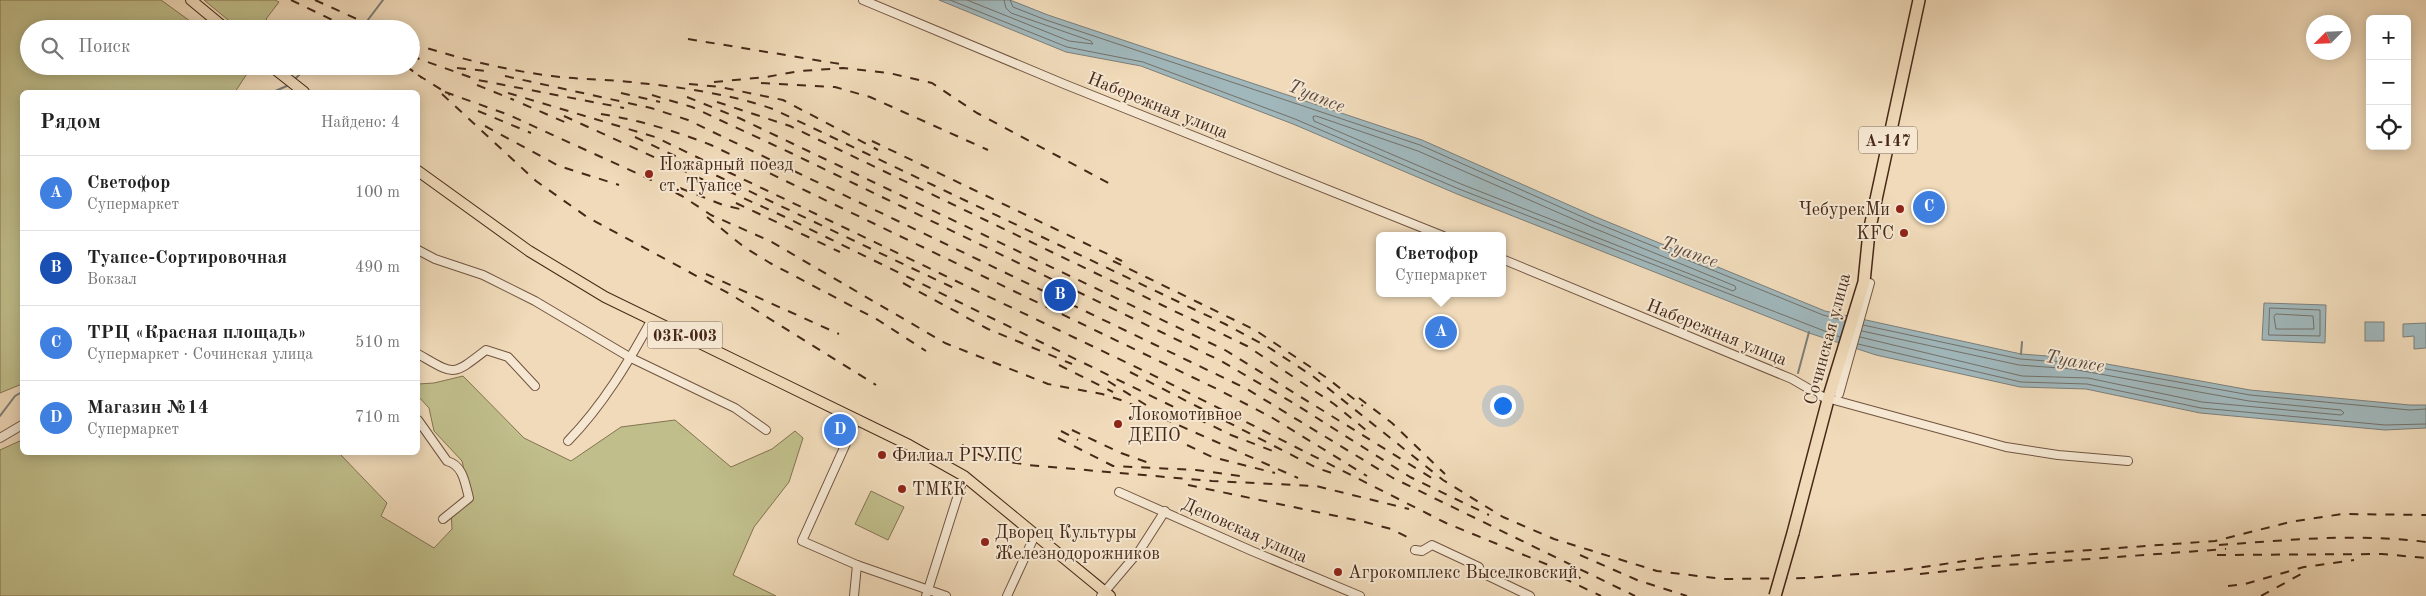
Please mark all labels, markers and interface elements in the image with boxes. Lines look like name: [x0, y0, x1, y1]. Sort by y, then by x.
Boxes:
north arrow: [2306, 15, 2351, 60]
map controls: [2366, 15, 2411, 150]
button: +: [2366, 15, 2411, 60]
search box: [20, 20, 420, 75]
icon: search: [38, 34, 66, 62]
text: Поиск: [78, 38, 130, 57]
button: −: [2366, 60, 2411, 105]
street label: Набережная улица: [1085, 69, 1231, 142]
water label: Туапсе: [1285, 77, 1348, 117]
button: locate: [2366, 105, 2411, 150]
text: Рядом: [40, 112, 101, 133]
text: Найдено: 4: [321, 115, 400, 131]
road number: А-147: [1859, 126, 1917, 154]
place label: Пожарный поезд ст. Туапсе: [659, 156, 794, 195]
marker: Пожарный поезд ст. Туапсе: [643, 168, 655, 180]
text: Светофор: [87, 174, 170, 193]
text: A: [50, 185, 62, 201]
text: 100 m: [355, 185, 400, 201]
pin: C: [1913, 188, 1945, 226]
text: Супермаркет: [87, 197, 179, 213]
place label: ЧебурекМи: [1799, 201, 1890, 219]
marker: ЧебурекМи: [1894, 203, 1906, 215]
place label: KFC: [1856, 225, 1894, 243]
marker: KFC: [1898, 227, 1910, 239]
popup: [1376, 232, 1506, 297]
water label: Туапсе: [1658, 234, 1721, 273]
text: Светофор: [1395, 245, 1478, 264]
text: Туапсе-Сортировочная: [87, 249, 287, 268]
text: B: [50, 260, 62, 276]
text: 490 m: [355, 260, 400, 276]
text: Супермаркет: [1395, 268, 1487, 284]
street label: Сочинская улица: [1802, 271, 1854, 407]
text: Вокзал: [87, 272, 137, 288]
pin: B: [1044, 276, 1076, 314]
street label: Набережная улица: [1644, 296, 1790, 369]
pin: A: [1425, 313, 1457, 351]
road number: 03К-003: [648, 322, 722, 348]
text: ТРЦ «Красная площадь»: [87, 324, 307, 343]
text: C: [51, 335, 61, 351]
text: 510 m: [355, 335, 400, 351]
text: Супермаркет · Сочинская улица: [87, 347, 313, 363]
water label: Туапсе: [2043, 348, 2106, 377]
your location: [1490, 393, 1516, 419]
text: Магазин №14: [87, 399, 209, 418]
place label: Локомотивное ДЕПО: [1128, 406, 1242, 445]
text: D: [50, 410, 62, 426]
text: 710 m: [355, 410, 400, 426]
pin: D: [824, 411, 856, 449]
marker: Локомотивное ДЕПО: [1112, 418, 1124, 430]
text: Супермаркет: [87, 422, 179, 438]
place label: Филиал РГУПС: [892, 447, 1023, 465]
marker: Филиал РГУПС: [876, 449, 888, 461]
place label: ТМКК: [912, 481, 966, 499]
marker: ТМКК: [896, 483, 908, 495]
street label: Деповская улица: [1179, 495, 1310, 567]
place label: Дворец Культуры Железнодорожников: [995, 524, 1160, 563]
marker: Дворец Культуры Железнодорожников: [979, 536, 991, 548]
place label: Агрокомплекс Выселковский: [1348, 564, 1578, 582]
marker: Агрокомплекс Выселковский: [1332, 566, 1344, 578]

